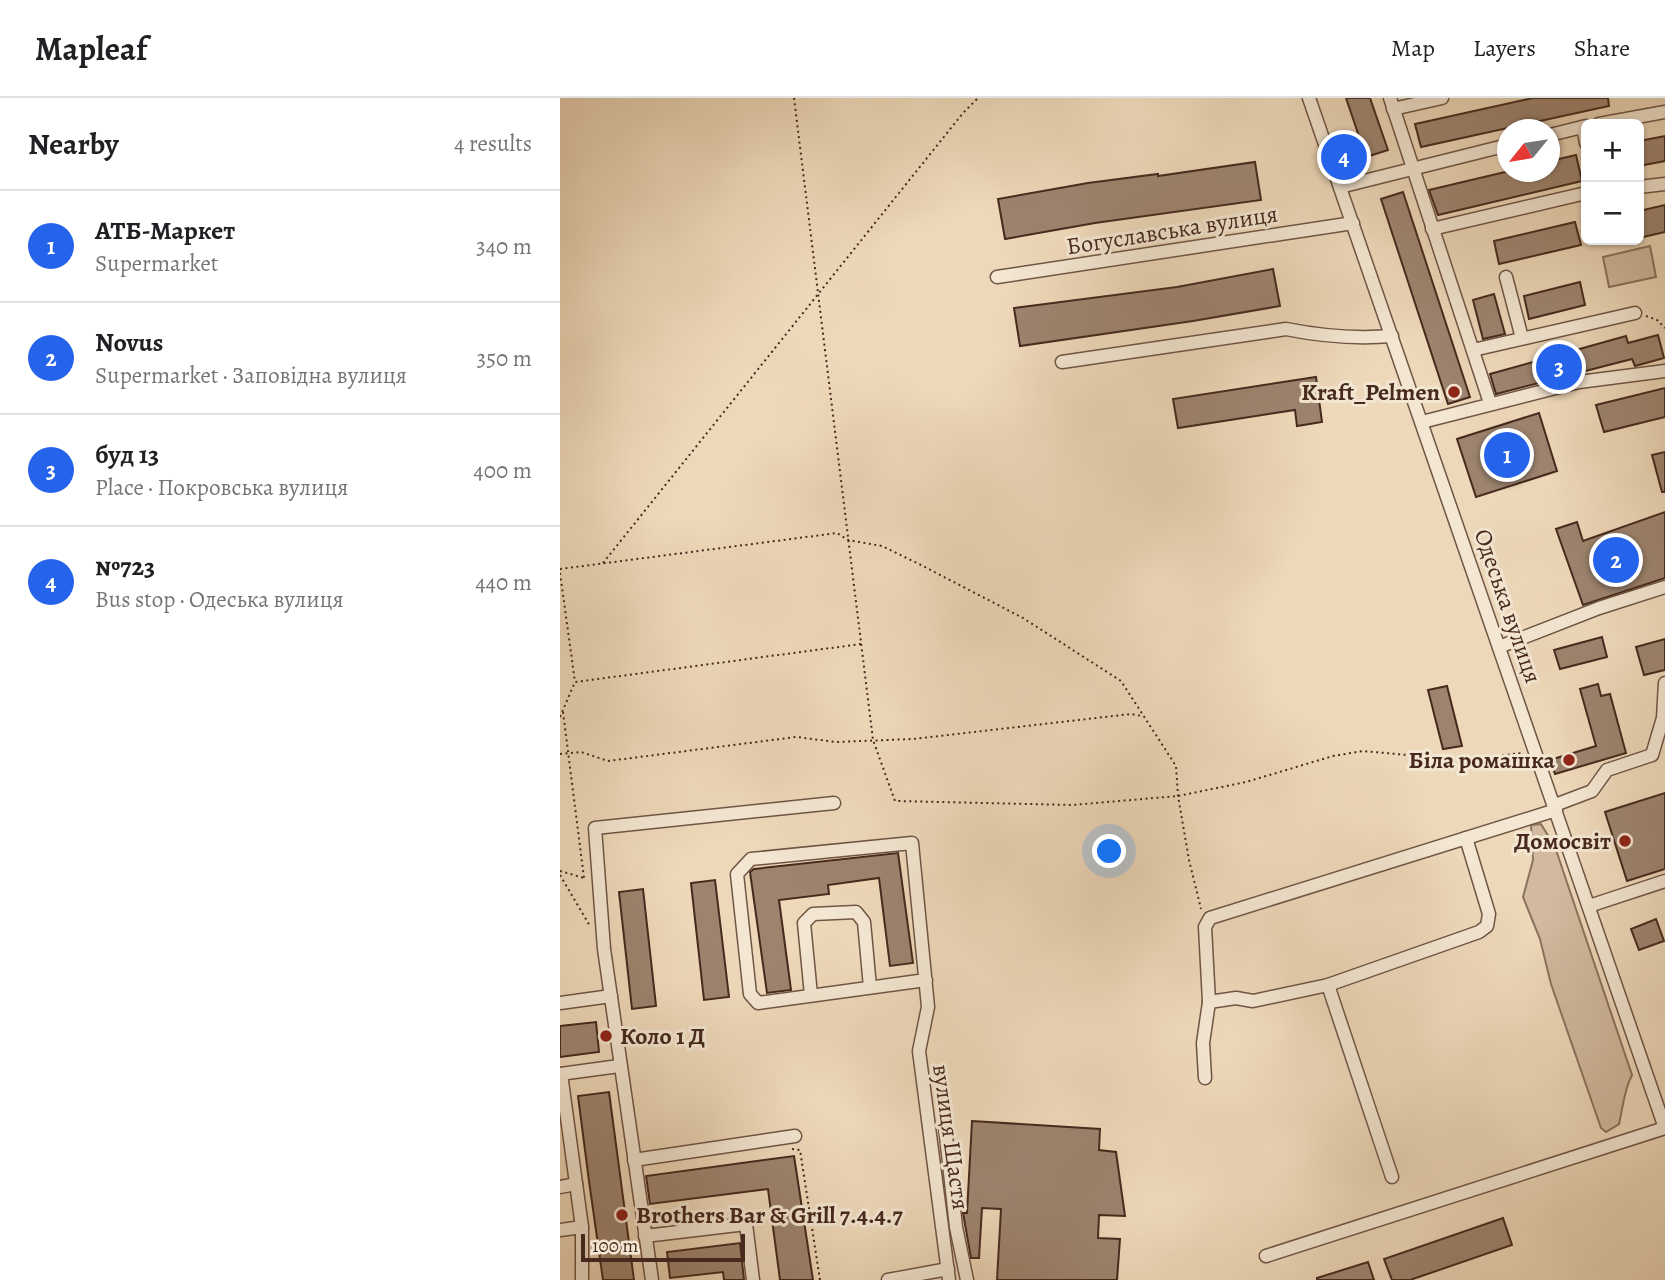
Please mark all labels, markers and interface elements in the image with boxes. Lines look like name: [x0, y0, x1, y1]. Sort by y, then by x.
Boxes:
text: Mapleaf: [35, 26, 147, 71]
text: Map: [1391, 32, 1435, 64]
text: Layers: [1473, 32, 1536, 64]
text: Share: [1574, 32, 1630, 64]
north arrow: [1497, 119, 1560, 182]
map controls: [1581, 119, 1644, 245]
button: +: [1581, 119, 1644, 182]
text: Nearby: [28, 124, 119, 164]
text: 4 results: [454, 128, 532, 159]
pin: 4: [1321, 131, 1367, 183]
button: −: [1581, 182, 1644, 245]
street label: Богуславська вулиця: [1064, 197, 1280, 263]
text: АТБ-Маркет: [95, 213, 235, 248]
text: 1: [47, 231, 55, 262]
text: 340 m: [476, 231, 532, 262]
text: Supermarket: [95, 248, 218, 279]
text: Novus: [95, 325, 163, 360]
pin: 3: [1536, 341, 1582, 393]
text: 2: [45, 343, 57, 374]
text: 350 m: [477, 343, 532, 374]
text: Supermarket · Заповідна вулиця: [95, 360, 407, 391]
place label: Kraft_Pelmen: [1301, 376, 1441, 408]
marker: Kraft_Pelmen: [1446, 384, 1462, 400]
pin: 1: [1484, 429, 1530, 481]
text: буд 13: [95, 437, 159, 472]
text: 3: [46, 455, 56, 486]
text: 400 m: [473, 455, 532, 486]
text: Place · Покровська вулиця: [95, 472, 348, 503]
street label: Одеська вулиця: [1467, 525, 1549, 687]
pin: 2: [1593, 534, 1639, 586]
text: №723: [95, 549, 155, 584]
text: 4: [46, 567, 56, 598]
text: 440 m: [475, 567, 532, 598]
text: Bus stop · Одеська вулиця: [95, 584, 344, 615]
place label: Біла ромашка: [1409, 744, 1556, 776]
marker: Біла ромашка: [1561, 752, 1577, 768]
place label: Домосвіт: [1514, 825, 1611, 857]
marker: Домосвіт: [1617, 833, 1633, 849]
your location: [1092, 834, 1126, 868]
place label: Коло 1 Д: [620, 1020, 705, 1052]
marker: Коло 1 Д: [598, 1028, 614, 1044]
street label: вулиця Щастя: [925, 1062, 977, 1212]
place label: Brothers Bar & Grill 7.4.4.7: [636, 1199, 903, 1231]
marker: Brothers Bar & Grill 7.4.4.7: [614, 1207, 630, 1223]
scale bar: [581, 1231, 746, 1263]
text: 100 m: [592, 1233, 638, 1259]

